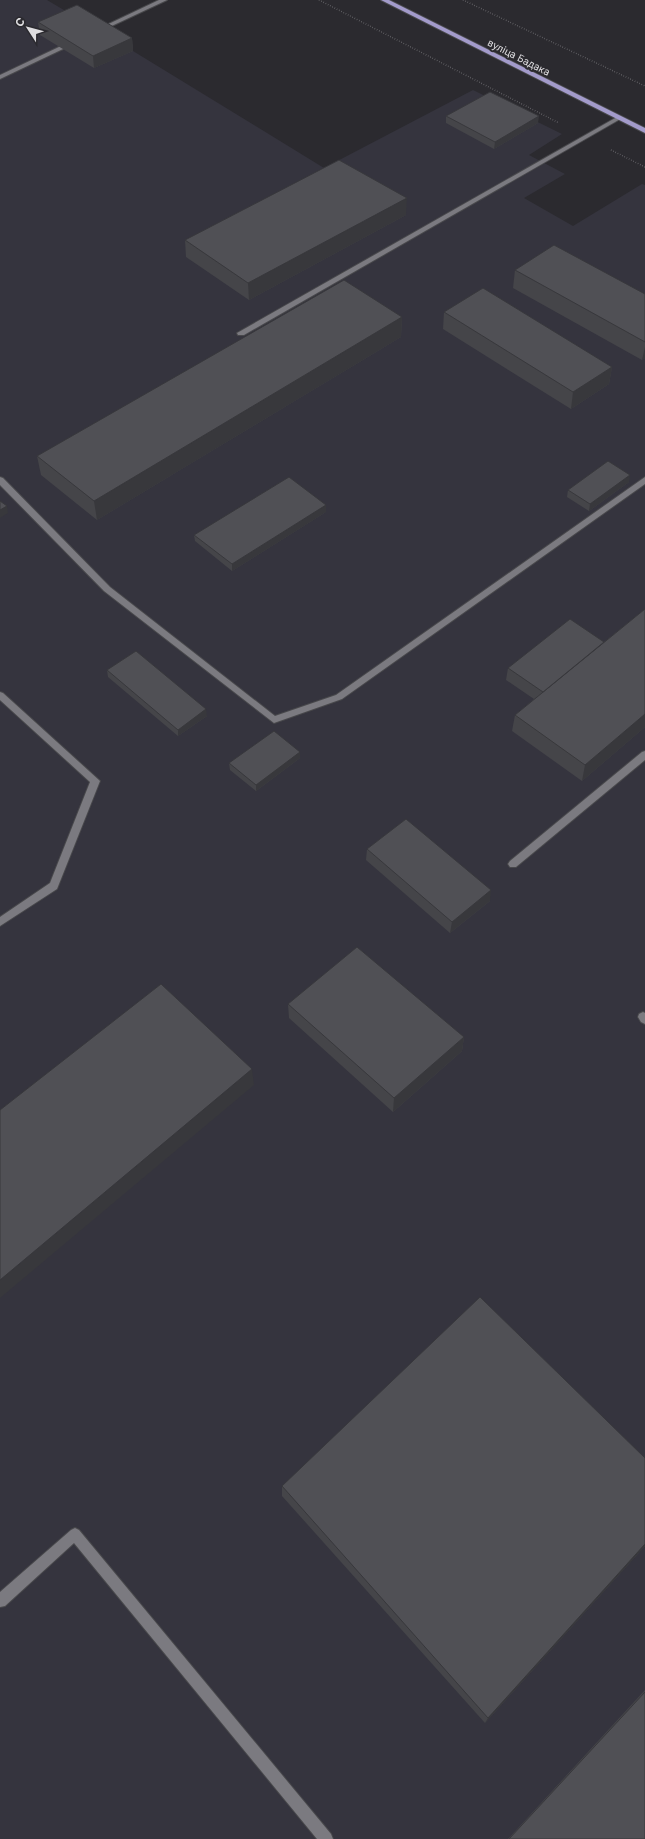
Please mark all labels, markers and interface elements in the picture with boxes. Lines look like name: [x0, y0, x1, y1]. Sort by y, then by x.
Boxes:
north arrow: [8, 8, 48, 48]
text: С: [12, 15, 28, 30]
street label: вуліца Бадака: [486, 36, 552, 78]

